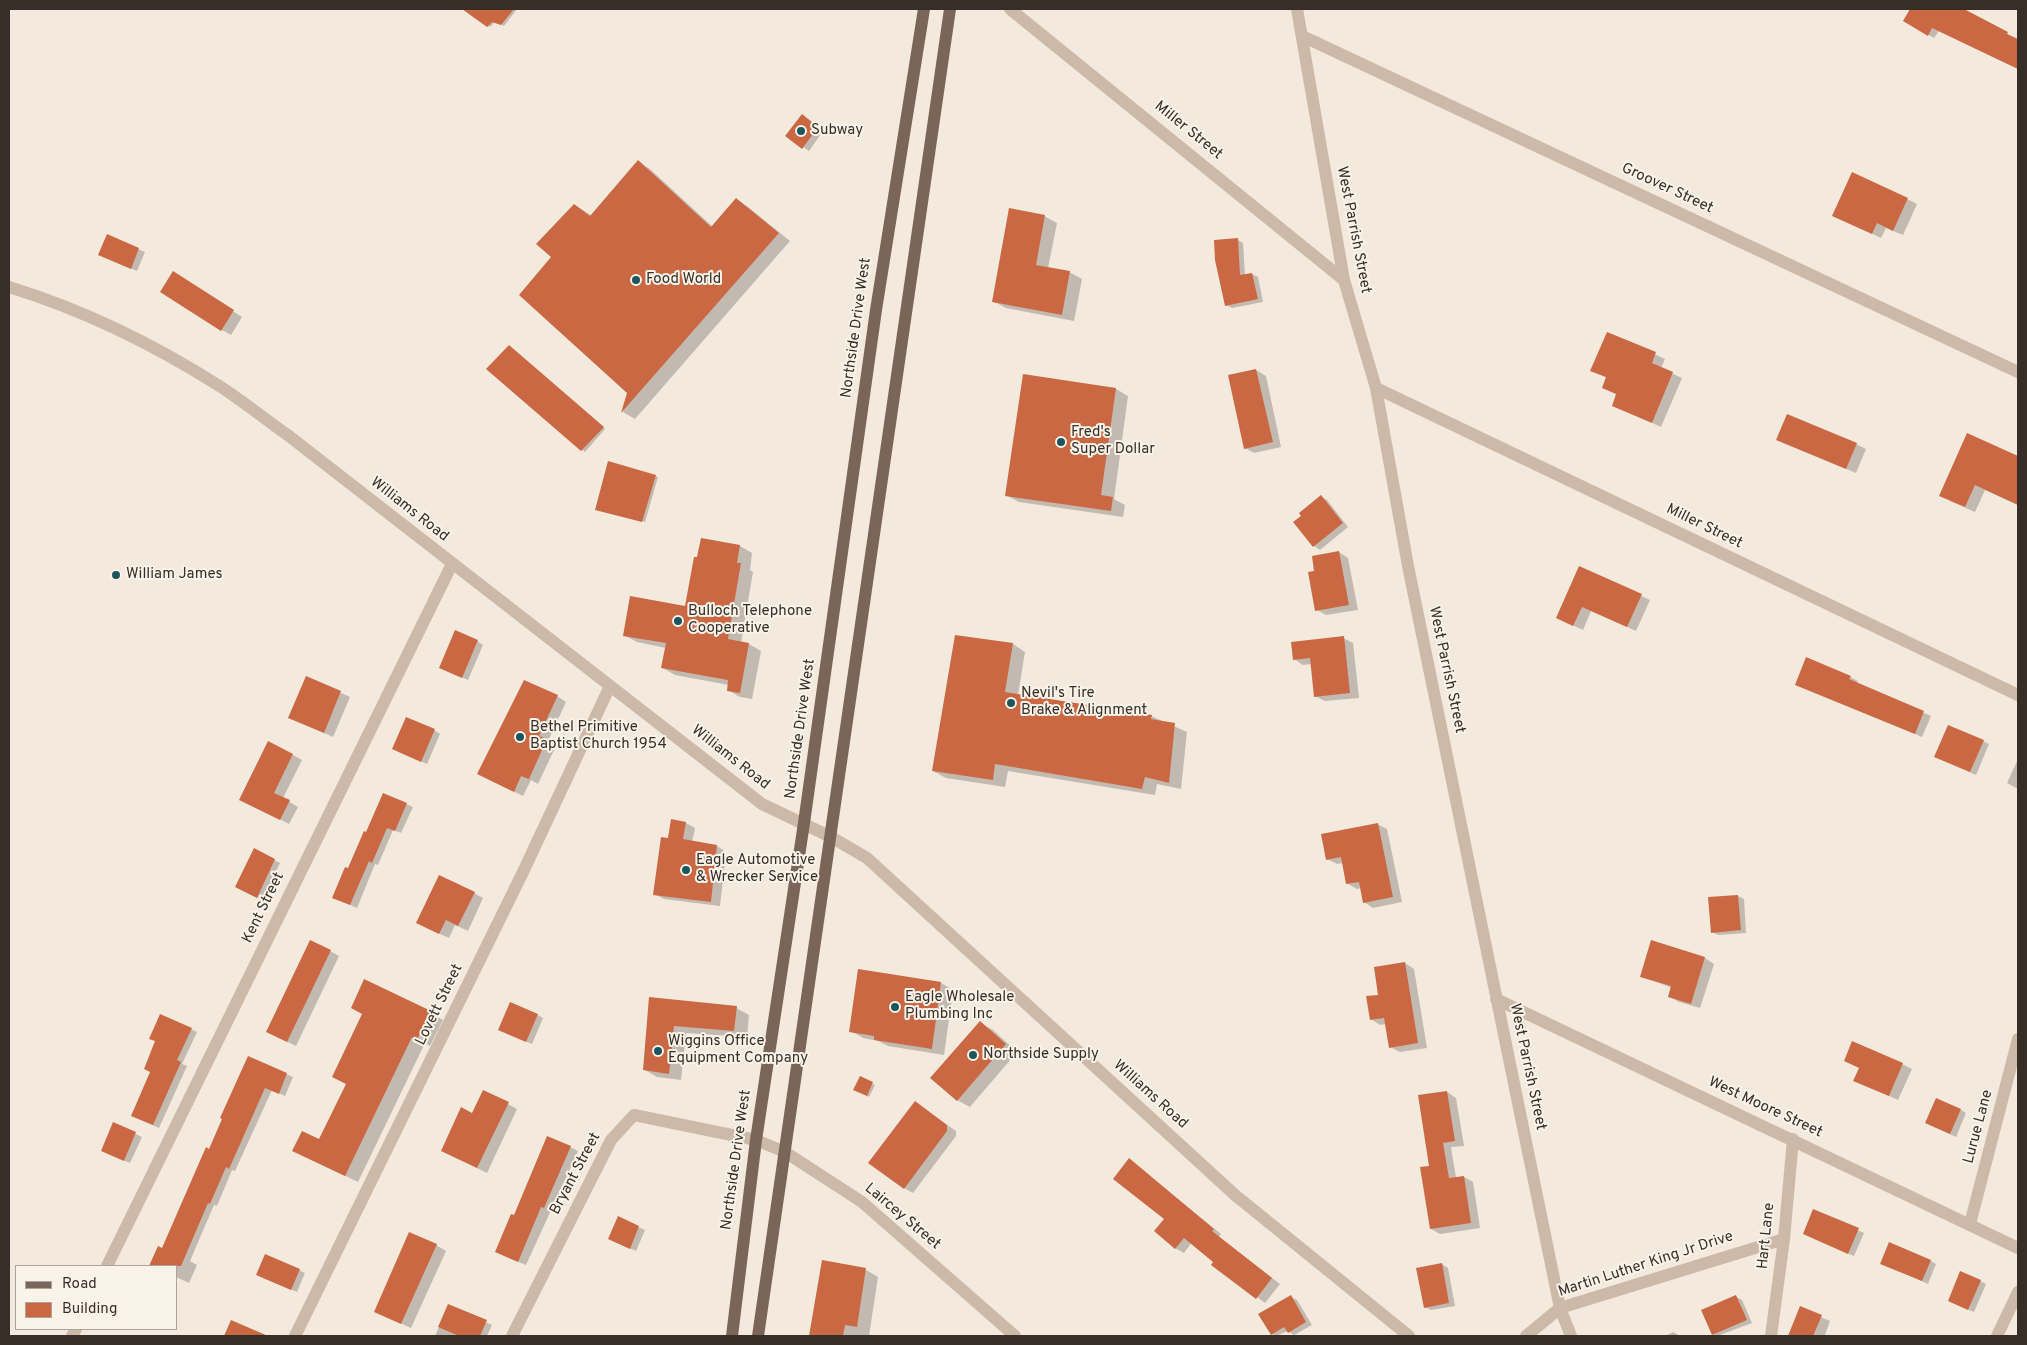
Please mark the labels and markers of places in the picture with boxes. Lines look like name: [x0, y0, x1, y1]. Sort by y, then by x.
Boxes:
place label: Subway: [811, 122, 863, 140]
marker: Subway: [795, 125, 807, 137]
place label: Food World: [646, 271, 721, 289]
marker: Food World: [630, 274, 642, 286]
place label: Fred's Super Dollar: [1071, 424, 1155, 459]
marker: Fred's Super Dollar: [1055, 436, 1067, 448]
place label: William James: [126, 566, 223, 584]
marker: William James: [110, 569, 122, 581]
place label: Bulloch Telephone Cooperative: [688, 603, 812, 638]
marker: Bulloch Telephone Cooperative: [672, 615, 684, 627]
place label: Nevil's Tire Brake & Alignment: [1021, 685, 1147, 720]
marker: Nevil's Tire Brake & Alignment: [1005, 697, 1017, 709]
place label: Bethel Primitive Baptist Church 1954: [530, 719, 667, 754]
marker: Bethel Primitive Baptist Church 1954: [514, 731, 526, 743]
place label: Eagle Automotive & Wrecker Service: [696, 852, 818, 887]
marker: Eagle Automotive & Wrecker Service: [680, 864, 692, 876]
place label: Eagle Wholesale Plumbing Inc: [905, 989, 1014, 1024]
marker: Eagle Wholesale Plumbing Inc: [889, 1001, 901, 1013]
place label: Wiggins Office Equipment Company: [668, 1033, 808, 1068]
marker: Wiggins Office Equipment Company: [652, 1045, 664, 1057]
place label: Northside Supply: [983, 1046, 1099, 1064]
marker: Northside Supply: [967, 1049, 979, 1061]

